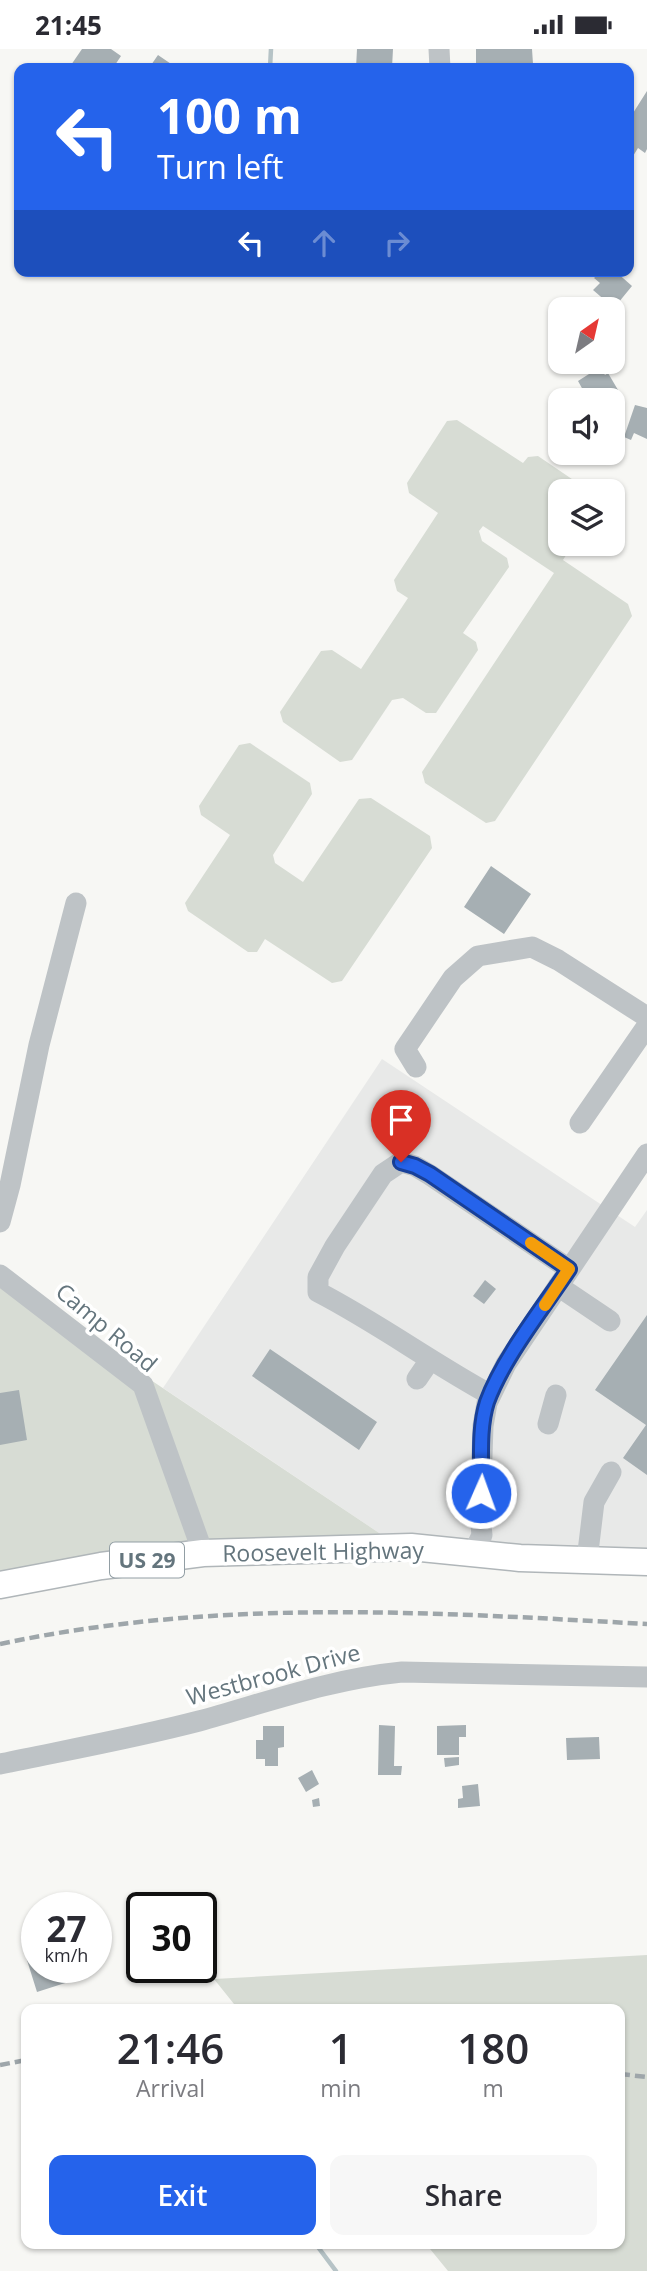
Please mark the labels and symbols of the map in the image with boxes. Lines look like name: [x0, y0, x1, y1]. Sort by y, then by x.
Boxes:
north arrow: [548, 297, 625, 375]
pin: [371, 1090, 431, 1162]
street label: Camp Road: [49, 1275, 165, 1379]
position arrow: [444, 1456, 518, 1530]
street label: Roosevelt Highway: [222, 1533, 425, 1569]
road number: US 29: [110, 1543, 184, 1577]
street label: Westbrook Drive: [182, 1635, 364, 1713]
speed limit sign: 30: [126, 1892, 217, 1983]

